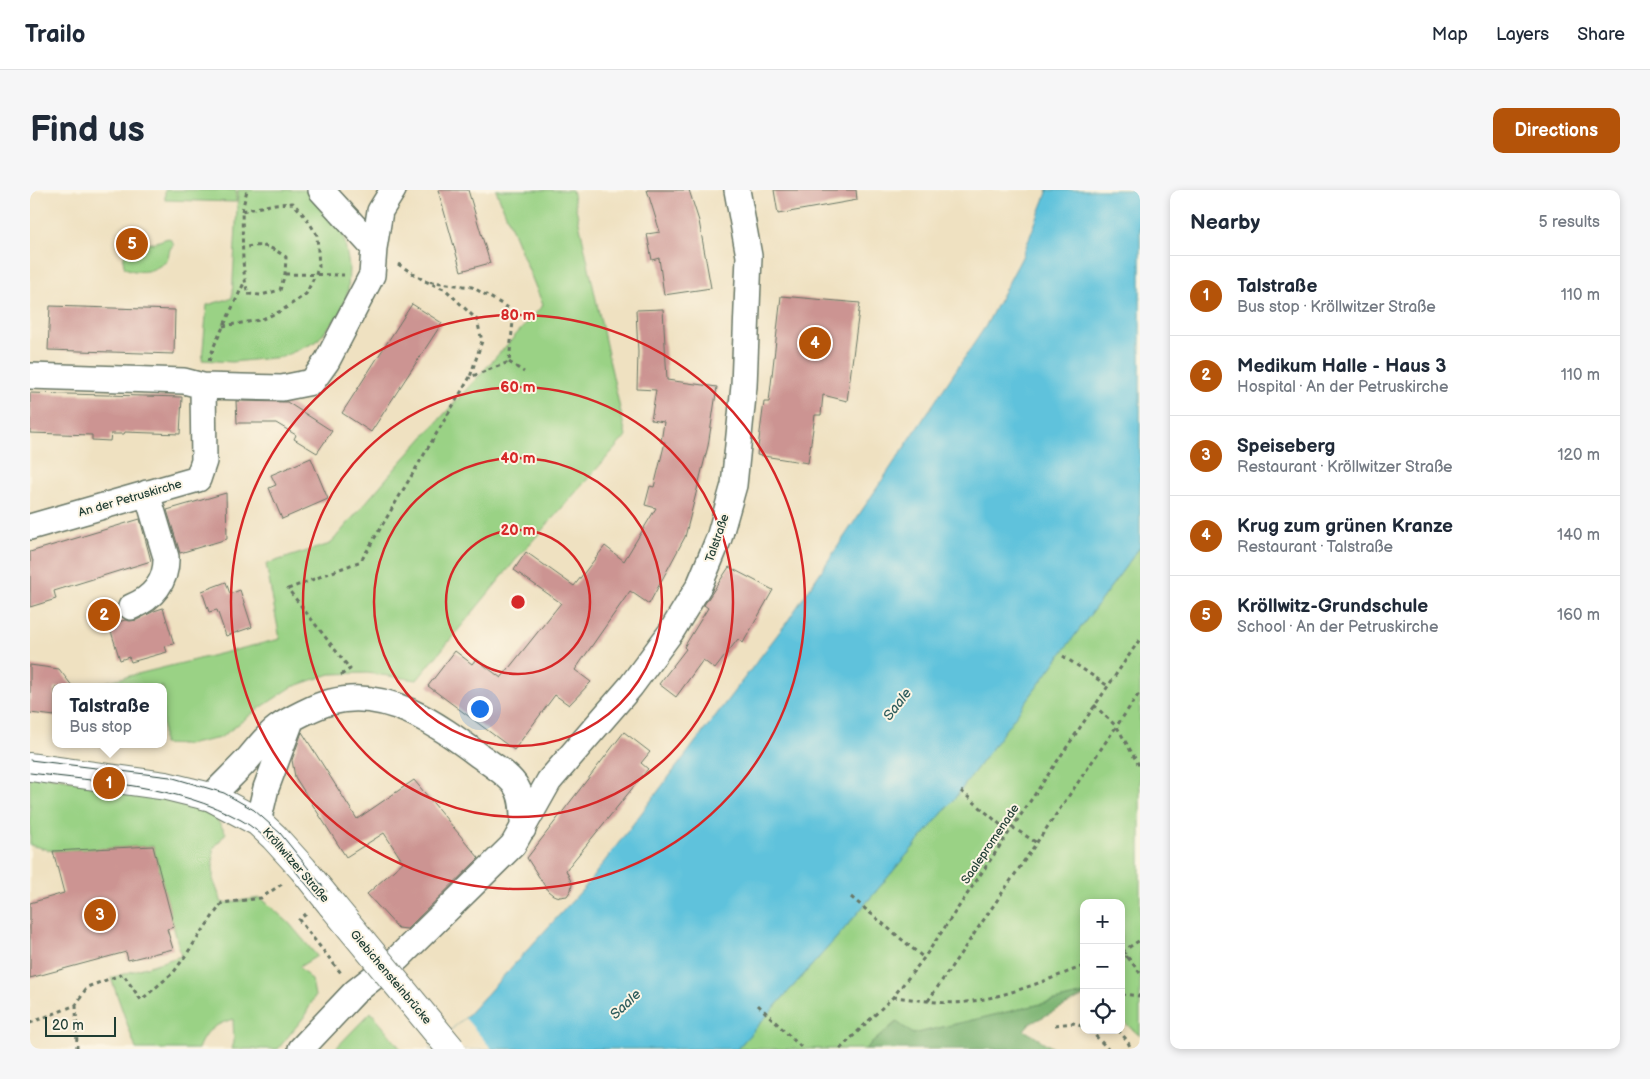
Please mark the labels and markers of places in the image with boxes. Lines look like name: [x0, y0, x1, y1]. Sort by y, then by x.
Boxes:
pin: 5: [116, 225, 148, 263]
pin: 4: [799, 324, 831, 362]
centre of rings: [509, 593, 527, 611]
pin: 2: [88, 596, 120, 634]
pin: 1: [93, 764, 125, 802]
pin: 3: [84, 896, 116, 934]

